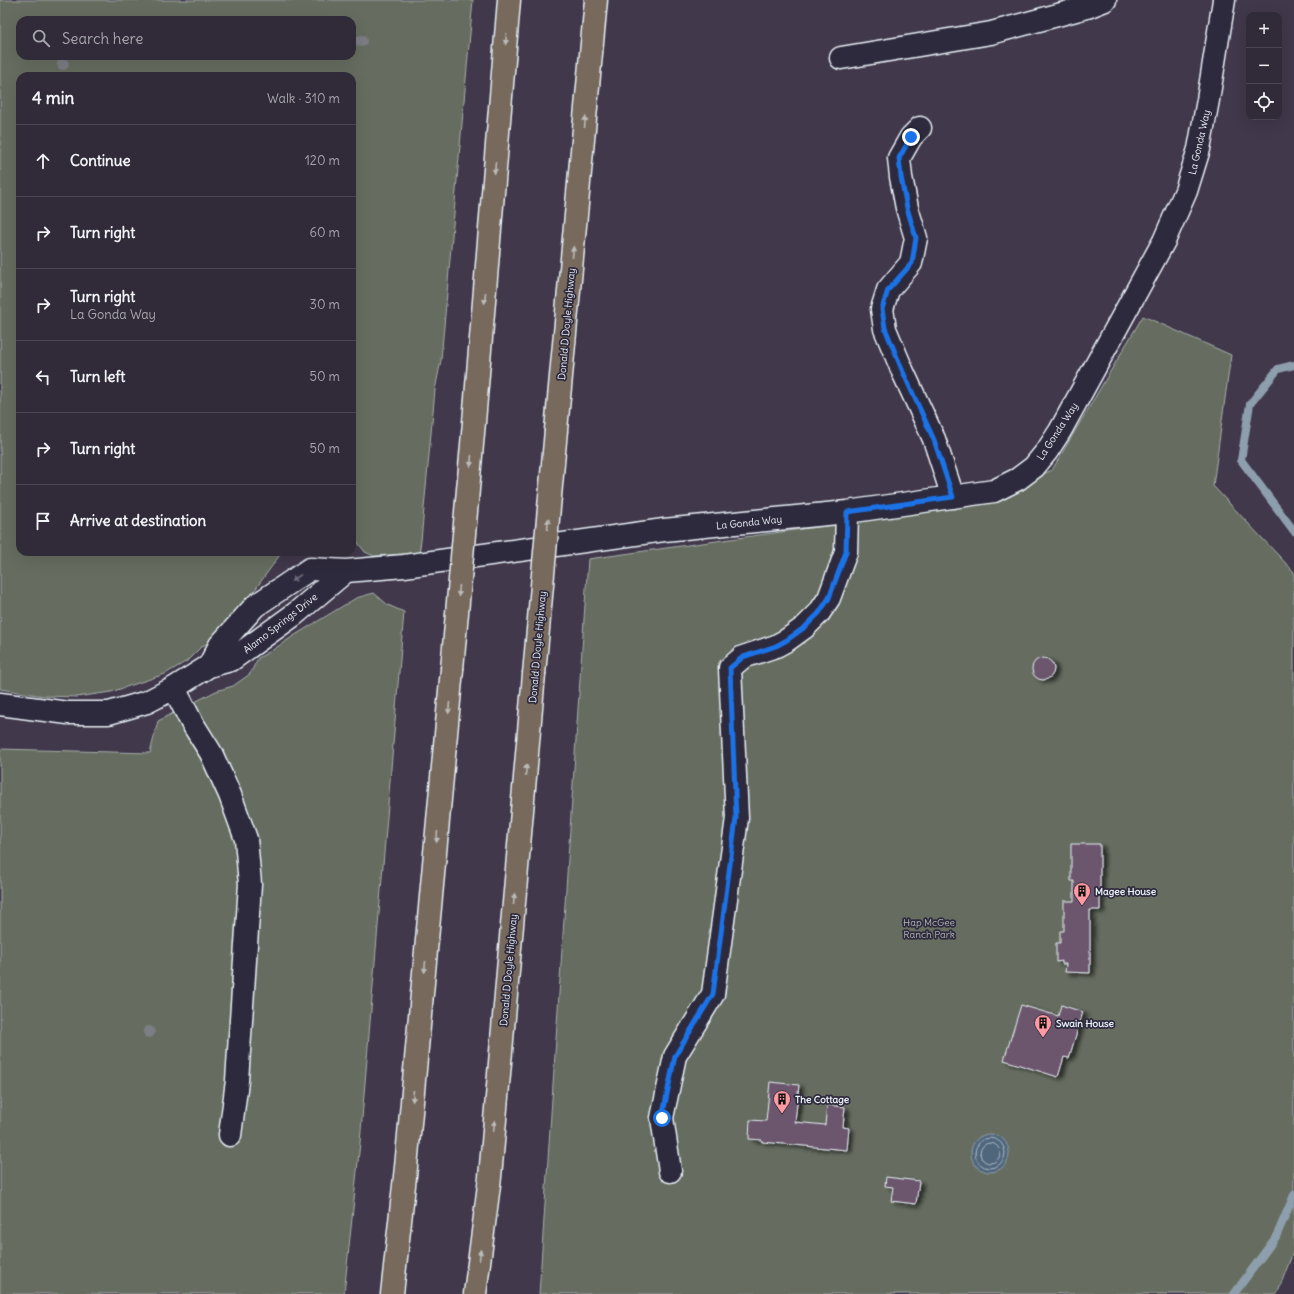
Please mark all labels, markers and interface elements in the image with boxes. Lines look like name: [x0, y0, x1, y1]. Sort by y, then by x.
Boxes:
map controls: [1246, 12, 1282, 120]
button: +: [1246, 12, 1282, 48]
search box: [16, 16, 356, 60]
icon: search: [30, 27, 52, 49]
text: Search here: [62, 29, 143, 48]
one-way arrow: [502, 33, 509, 45]
button: −: [1246, 48, 1282, 84]
button: locate: [1246, 84, 1282, 120]
text: 4 min: [32, 87, 74, 109]
text: Walk · 310 m: [267, 90, 340, 107]
street label: La Gonda Way: [1186, 108, 1213, 176]
one-way arrow: [581, 116, 588, 128]
route end: [902, 128, 920, 146]
icon: ahead: [32, 150, 54, 172]
text: Continue: [70, 151, 131, 170]
text: 120 m: [305, 152, 340, 169]
one-way arrow: [492, 162, 499, 174]
icon: right: [32, 222, 54, 244]
text: Turn right: [70, 223, 135, 242]
text: 60 m: [309, 224, 340, 241]
one-way arrow: [569, 246, 576, 258]
street label: Donald D Doyle Highway: [555, 267, 578, 381]
text: Turn right: [70, 287, 135, 306]
one-way arrow: [481, 292, 488, 304]
icon: right: [32, 294, 54, 316]
text: 30 m: [310, 296, 340, 313]
text: La Gonda Way: [70, 306, 156, 323]
icon: left: [32, 366, 54, 388]
text: Turn left: [70, 367, 125, 386]
text: 50 m: [309, 368, 340, 385]
street label: La Gonda Way: [1034, 400, 1081, 463]
icon: right: [32, 438, 54, 460]
text: Turn right: [70, 439, 135, 458]
text: 50 m: [309, 440, 340, 457]
one-way arrow: [467, 455, 474, 467]
icon: arrive: [32, 510, 54, 532]
text: Arrive at destination: [70, 511, 206, 530]
street label: La Gonda Way: [715, 513, 783, 532]
one-way arrow: [544, 518, 551, 530]
one-way arrow: [291, 574, 301, 582]
one-way arrow: [456, 585, 463, 597]
street label: Alamo Springs Drive: [241, 590, 320, 656]
street label: Donald D Doyle Highway: [526, 590, 549, 704]
one-way arrow: [445, 702, 452, 714]
one-way arrow: [522, 763, 529, 776]
one-way arrow: [433, 831, 440, 843]
building icon: Magee House: [1072, 881, 1092, 906]
place label: Magee House: [1095, 885, 1157, 898]
one-way arrow: [511, 893, 518, 905]
street label: Donald D Doyle Highway: [497, 913, 520, 1027]
park label: Hap McGee Ranch Park: [903, 916, 955, 941]
one-way arrow: [421, 961, 428, 973]
building icon: Swain House: [1033, 1013, 1053, 1038]
place label: Swain House: [1056, 1017, 1115, 1030]
building icon: The Cottage: [772, 1089, 792, 1114]
one-way arrow: [410, 1090, 416, 1102]
place label: The Cottage: [795, 1093, 850, 1106]
route start: [653, 1109, 671, 1127]
one-way arrow: [491, 1120, 498, 1132]
one-way arrow: [477, 1249, 483, 1261]

